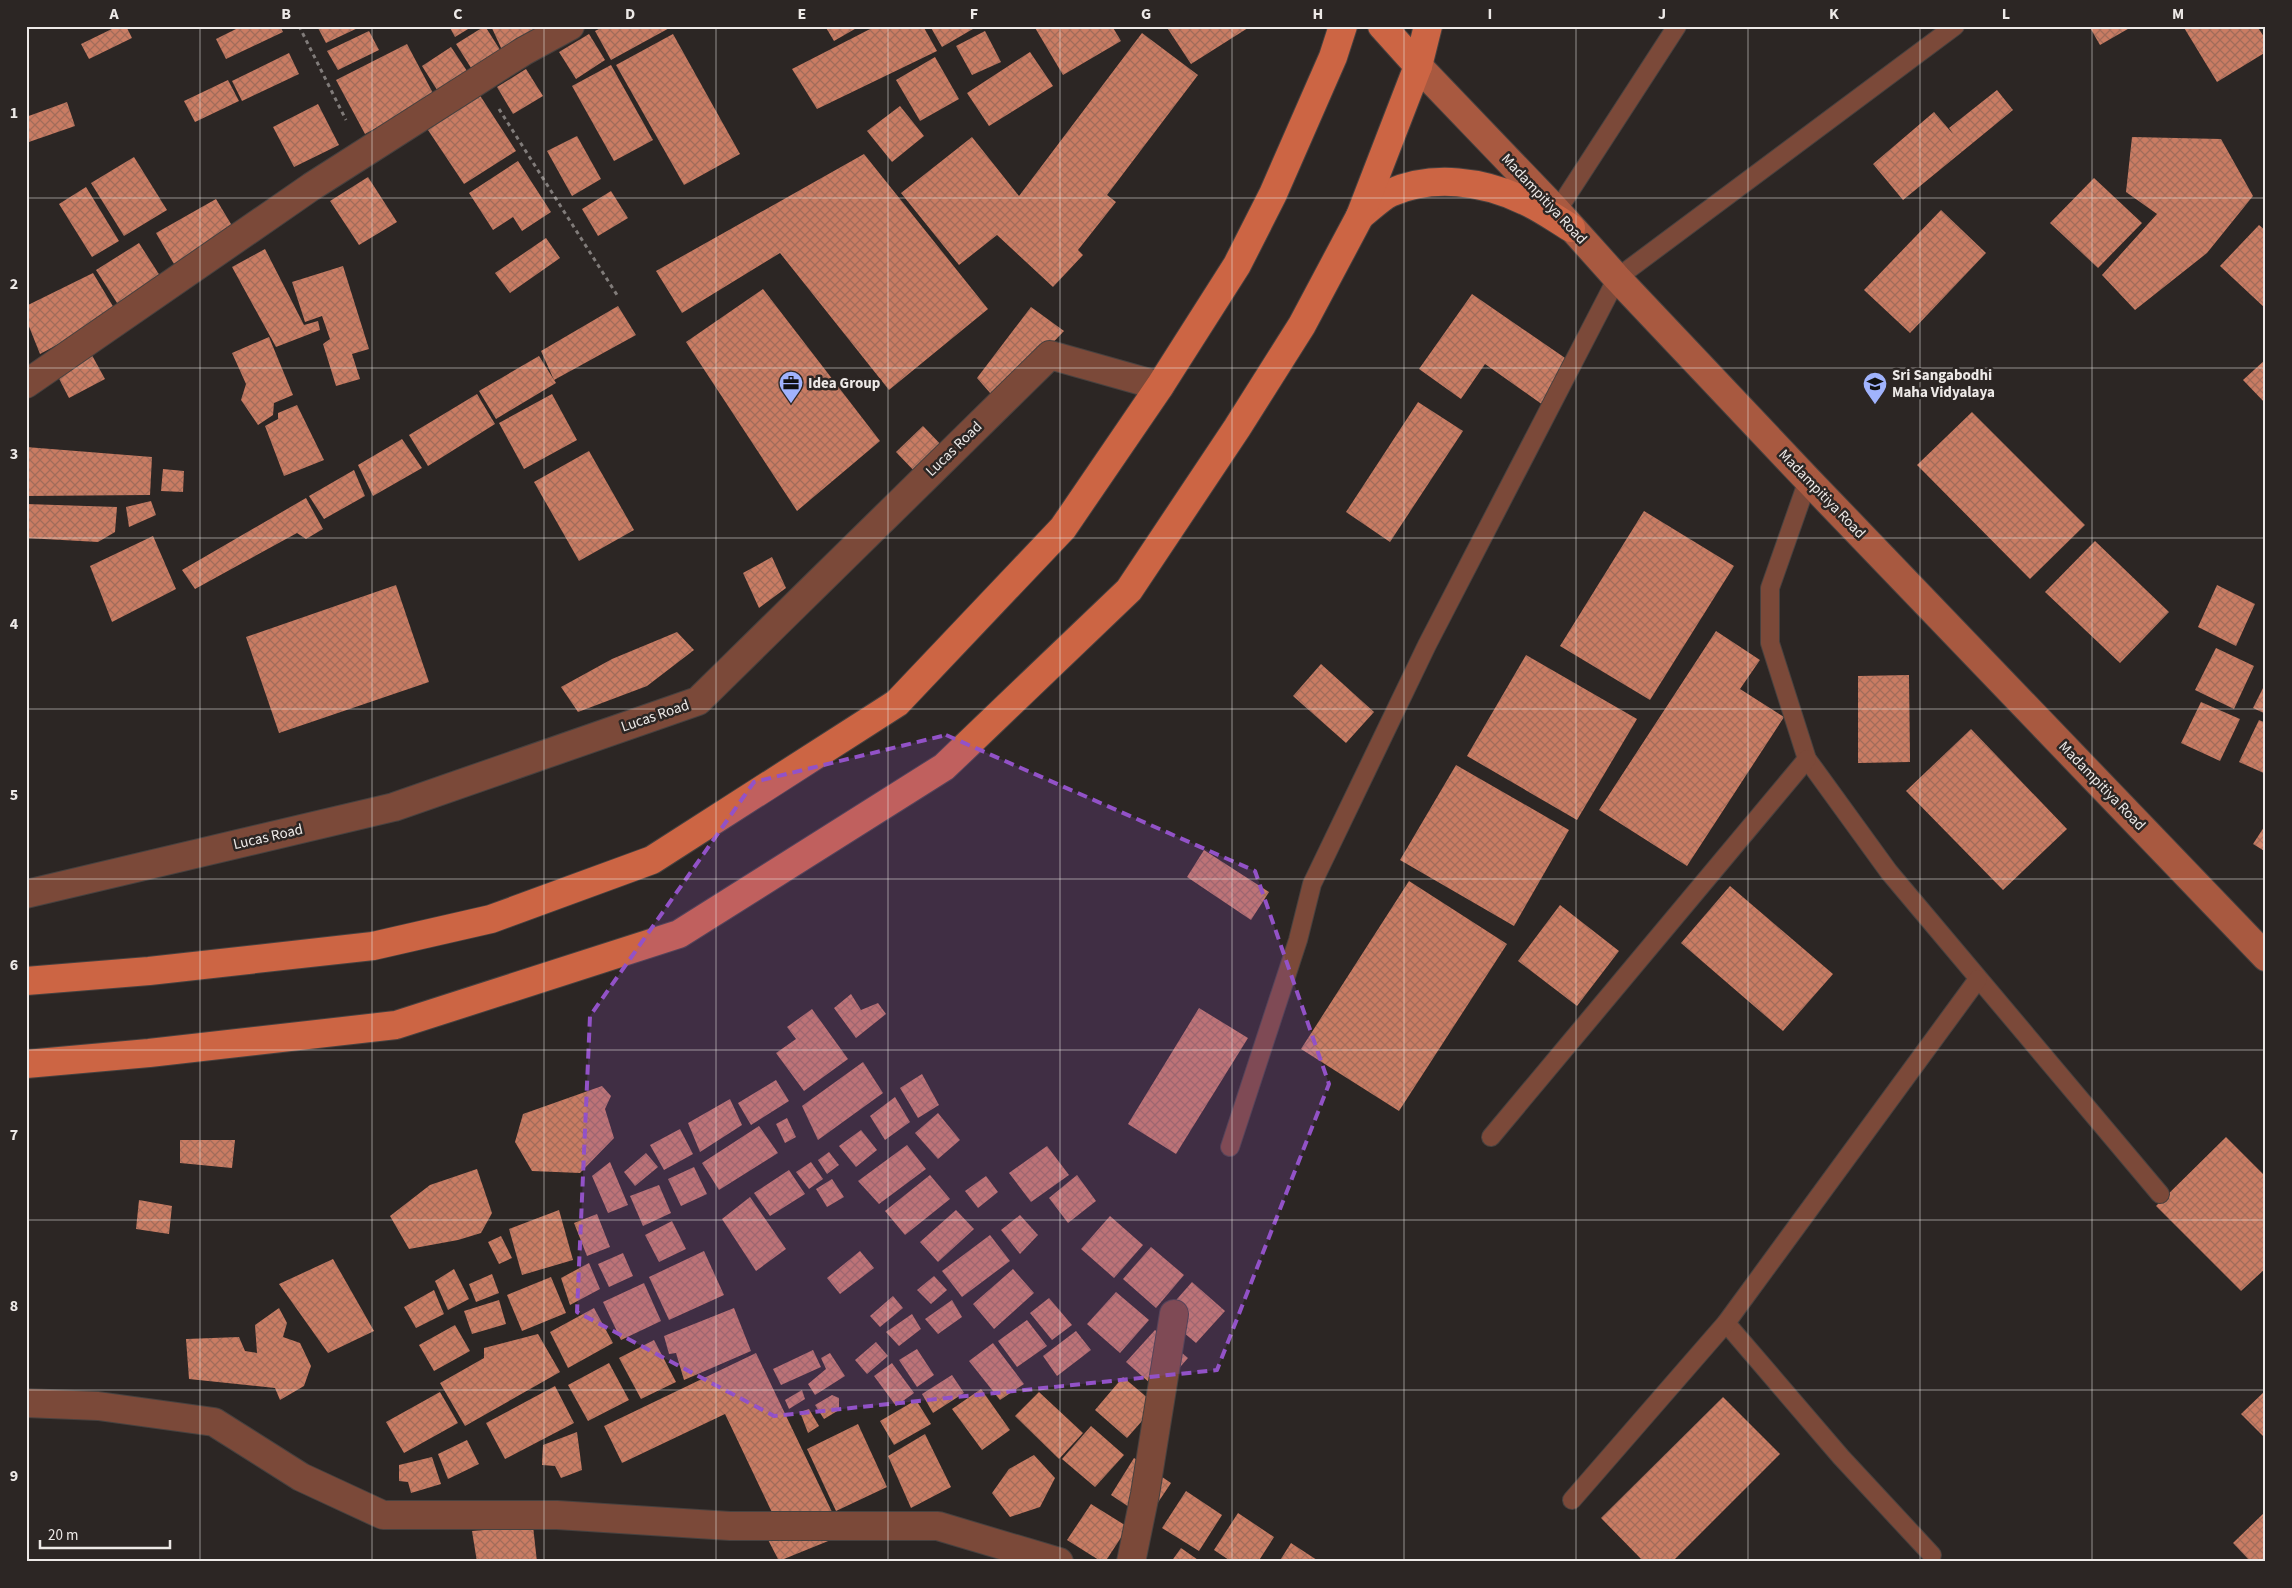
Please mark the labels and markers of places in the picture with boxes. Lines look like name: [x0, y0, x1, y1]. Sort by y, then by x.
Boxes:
place label: Sri Sangabodhi Maha Vidyalaya: [1892, 365, 1995, 403]
office icon: Idea Group: [778, 370, 804, 404]
school or university icon: Sri Sangabodhi Maha Vidyalaya: [1862, 371, 1888, 405]
place label: Idea Group: [808, 373, 881, 394]

